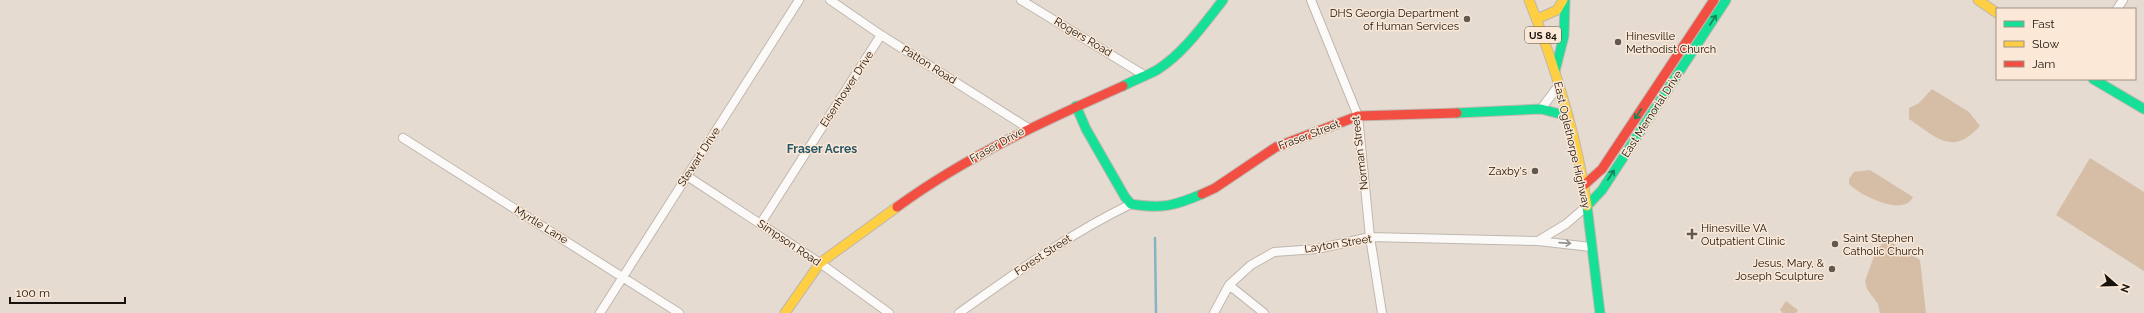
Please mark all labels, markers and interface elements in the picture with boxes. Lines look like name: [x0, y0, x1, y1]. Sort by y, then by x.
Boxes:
place label: DHS Georgia Department of Human Services: [1330, 7, 1459, 33]
legend: [1996, 8, 2136, 80]
marker: DHS Georgia Department of Human Services: [1462, 14, 1472, 24]
one-way arrow: [1710, 14, 1718, 26]
street label: Rogers Road: [1052, 15, 1114, 59]
text: Fast: [2032, 17, 2055, 31]
road number: US 84: [1525, 27, 1561, 43]
place label: Hinesville Methodist Church: [1626, 30, 1716, 56]
marker: Hinesville Methodist Church: [1613, 37, 1623, 47]
text: Slow: [2032, 37, 2059, 51]
street label: Patton Road: [899, 43, 959, 87]
street label: Eisenhower Drive: [818, 48, 877, 129]
text: Jam: [2032, 57, 2055, 71]
street label: East Memorial Drive: [1619, 68, 1685, 160]
street label: East Oglethorpe Highway: [1551, 80, 1593, 210]
one-way arrow: [1634, 109, 1643, 120]
street label: Norman Street: [1349, 115, 1371, 191]
street label: Fraser Street: [1277, 117, 1342, 153]
street label: Fraser Drive: [967, 124, 1027, 165]
street label: Stewart Drive: [675, 125, 723, 189]
district label: Fraser Acres: [787, 142, 857, 156]
place label: Zaxby's: [1489, 165, 1527, 178]
marker: Zaxby's: [1530, 166, 1540, 176]
one-way arrow: [1607, 170, 1616, 181]
street label: Myrtle Lane: [512, 203, 571, 247]
street label: Simpson Road: [755, 217, 823, 269]
place label: Hinesville VA Outpatient Clinic: [1701, 222, 1785, 248]
marker: Hinesville VA Outpatient Clinic: [1686, 228, 1698, 240]
street label: Forest Street: [1012, 232, 1074, 278]
street label: Layton Street: [1303, 232, 1373, 256]
place label: Saint Stephen Catholic Church: [1843, 232, 1924, 258]
marker: Saint Stephen Catholic Church: [1830, 239, 1840, 249]
one-way arrow: [1558, 240, 1571, 247]
place label: Jesus, Mary, & Joseph Sculpture: [1735, 257, 1825, 283]
marker: Jesus, Mary, & Joseph Sculpture: [1827, 264, 1837, 274]
north arrow: [2096, 265, 2136, 305]
scale bar: [10, 279, 125, 305]
text: N: [2117, 282, 2132, 294]
text: 100 m: [16, 286, 50, 300]

